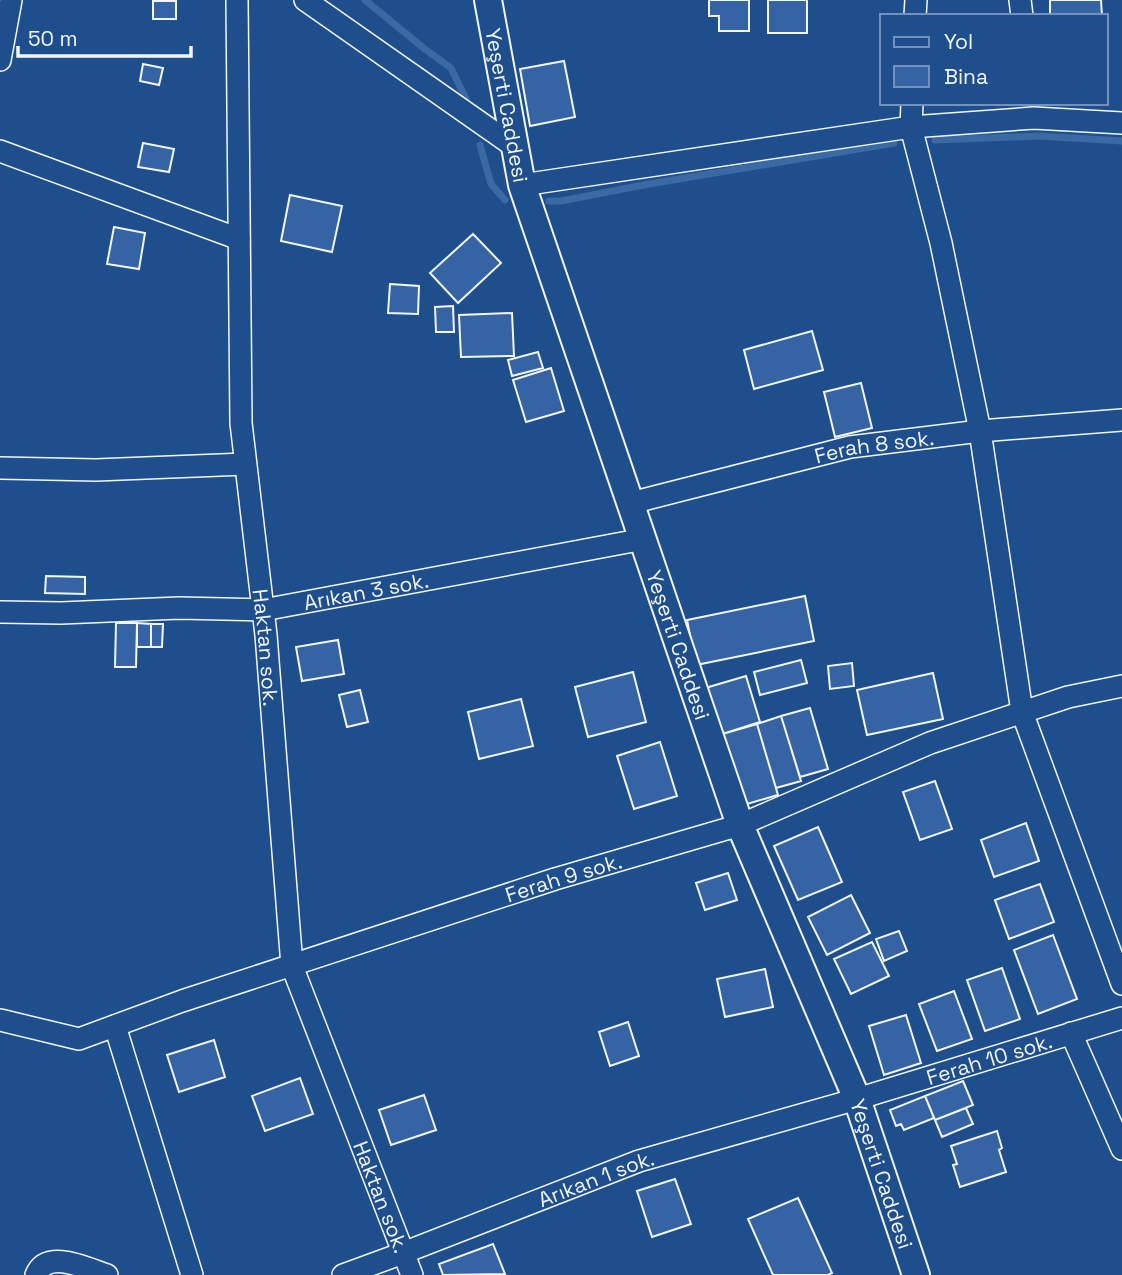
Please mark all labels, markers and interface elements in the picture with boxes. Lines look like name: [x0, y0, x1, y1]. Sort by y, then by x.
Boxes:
scale bar: [18, 14, 191, 58]
legend: [880, 14, 1108, 105]
text: 50 m: [28, 25, 78, 52]
street label: Yeşerti Caddesi: [480, 26, 535, 184]
text: Yol: [944, 28, 973, 55]
text: Bina: [944, 63, 988, 90]
street label: Ferah 8 sok.: [811, 423, 935, 469]
street label: Arıkan 3 sok.: [301, 566, 431, 616]
street label: Yeşerti Caddesi: [641, 567, 717, 723]
street label: Haktan sok.: [247, 587, 285, 707]
street label: Ferah 9 sok.: [502, 847, 625, 908]
street label: Ferah 10 sok.: [923, 1027, 1055, 1091]
street label: Yeşerti Caddesi: [844, 1095, 920, 1252]
street label: Haktan sok.: [348, 1137, 416, 1257]
street label: Arıkan 1 sok.: [534, 1144, 657, 1213]

